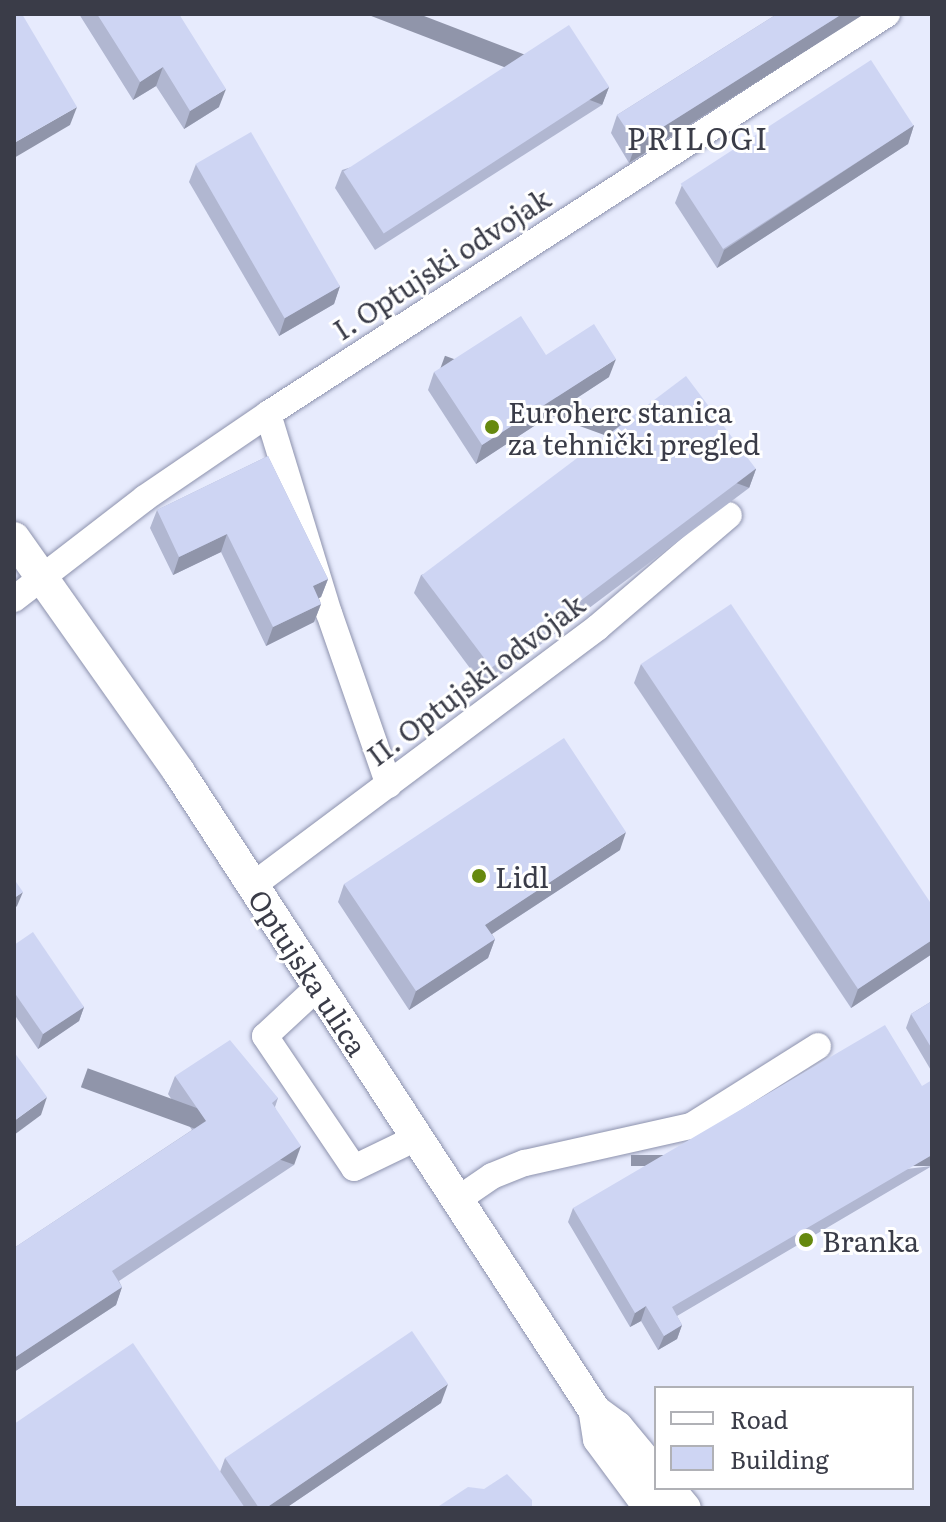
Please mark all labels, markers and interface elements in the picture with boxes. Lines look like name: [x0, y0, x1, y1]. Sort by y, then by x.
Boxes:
district label: PRILOGI: [627, 119, 769, 155]
street label: I. Optujski odvojak: [326, 180, 556, 346]
place label: Euroherc stanica za tehnički pregled: [508, 394, 760, 460]
marker: Euroherc stanica za tehnički pregled: [483, 418, 501, 436]
street label: II. Optujski odvojak: [360, 586, 590, 772]
place label: Lidl: [495, 859, 549, 893]
marker: Lidl: [470, 867, 488, 885]
street label: Optujska ulica: [243, 883, 375, 1061]
place label: Branka: [822, 1223, 919, 1257]
marker: Branka: [797, 1231, 815, 1249]
legend: [654, 1386, 914, 1490]
text: Road: [730, 1401, 788, 1436]
text: Building: [730, 1441, 829, 1476]

